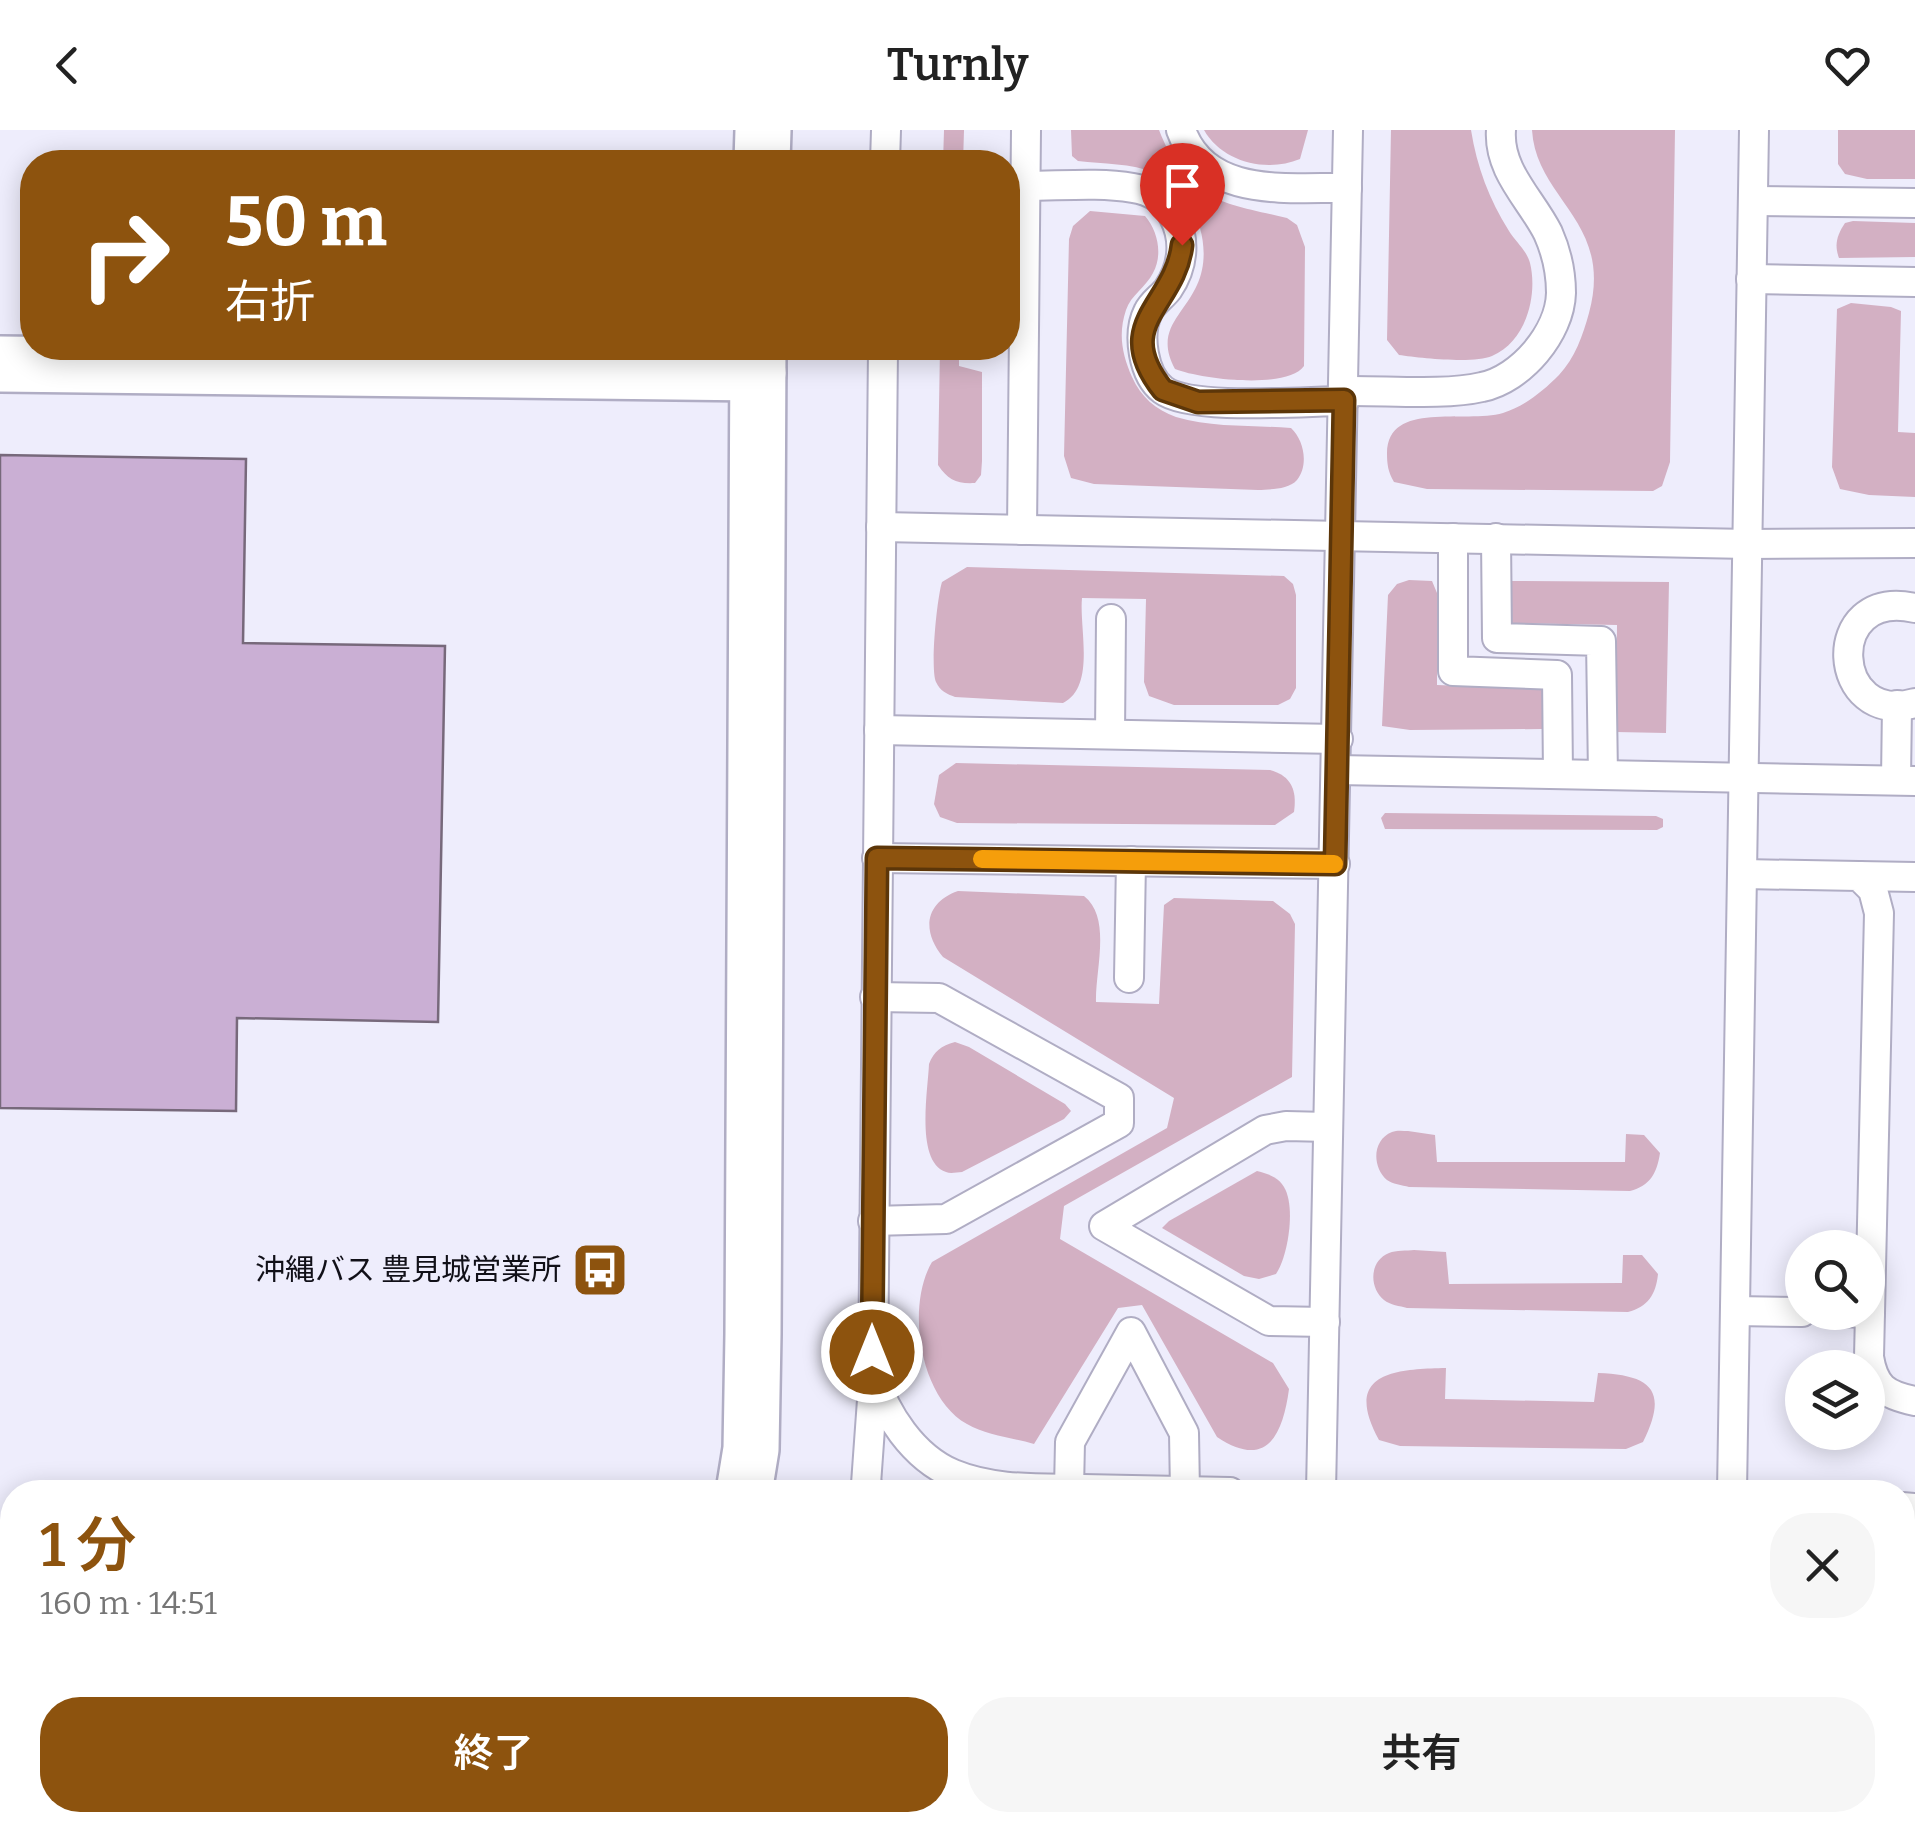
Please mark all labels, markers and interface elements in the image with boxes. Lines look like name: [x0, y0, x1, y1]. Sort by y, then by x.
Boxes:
icon: back: [40, 38, 95, 93]
text: Turnly: [887, 38, 1028, 92]
icon: heart: [1820, 38, 1875, 93]
pin: [1140, 143, 1225, 246]
icon: arrive: [1155, 158, 1210, 213]
text: 50 m: [225, 180, 387, 264]
icon: right: [60, 190, 190, 320]
text: 右折: [225, 275, 315, 329]
map controls: [1785, 1230, 1885, 1450]
button: search: [1785, 1230, 1885, 1330]
bus stop icon: 沖縄バス 豊見城営業所: [570, 1240, 630, 1300]
place label: 沖縄バス 豊見城営業所: [255, 1252, 561, 1288]
position arrow: [820, 1300, 924, 1404]
button: layers: [1785, 1350, 1885, 1450]
text: 1 分: [40, 1510, 137, 1582]
button: close: [1770, 1513, 1875, 1618]
text: 160 m · 14:51: [40, 1584, 217, 1622]
button: 終了: [40, 1697, 948, 1812]
button: 共有: [968, 1697, 1875, 1812]

